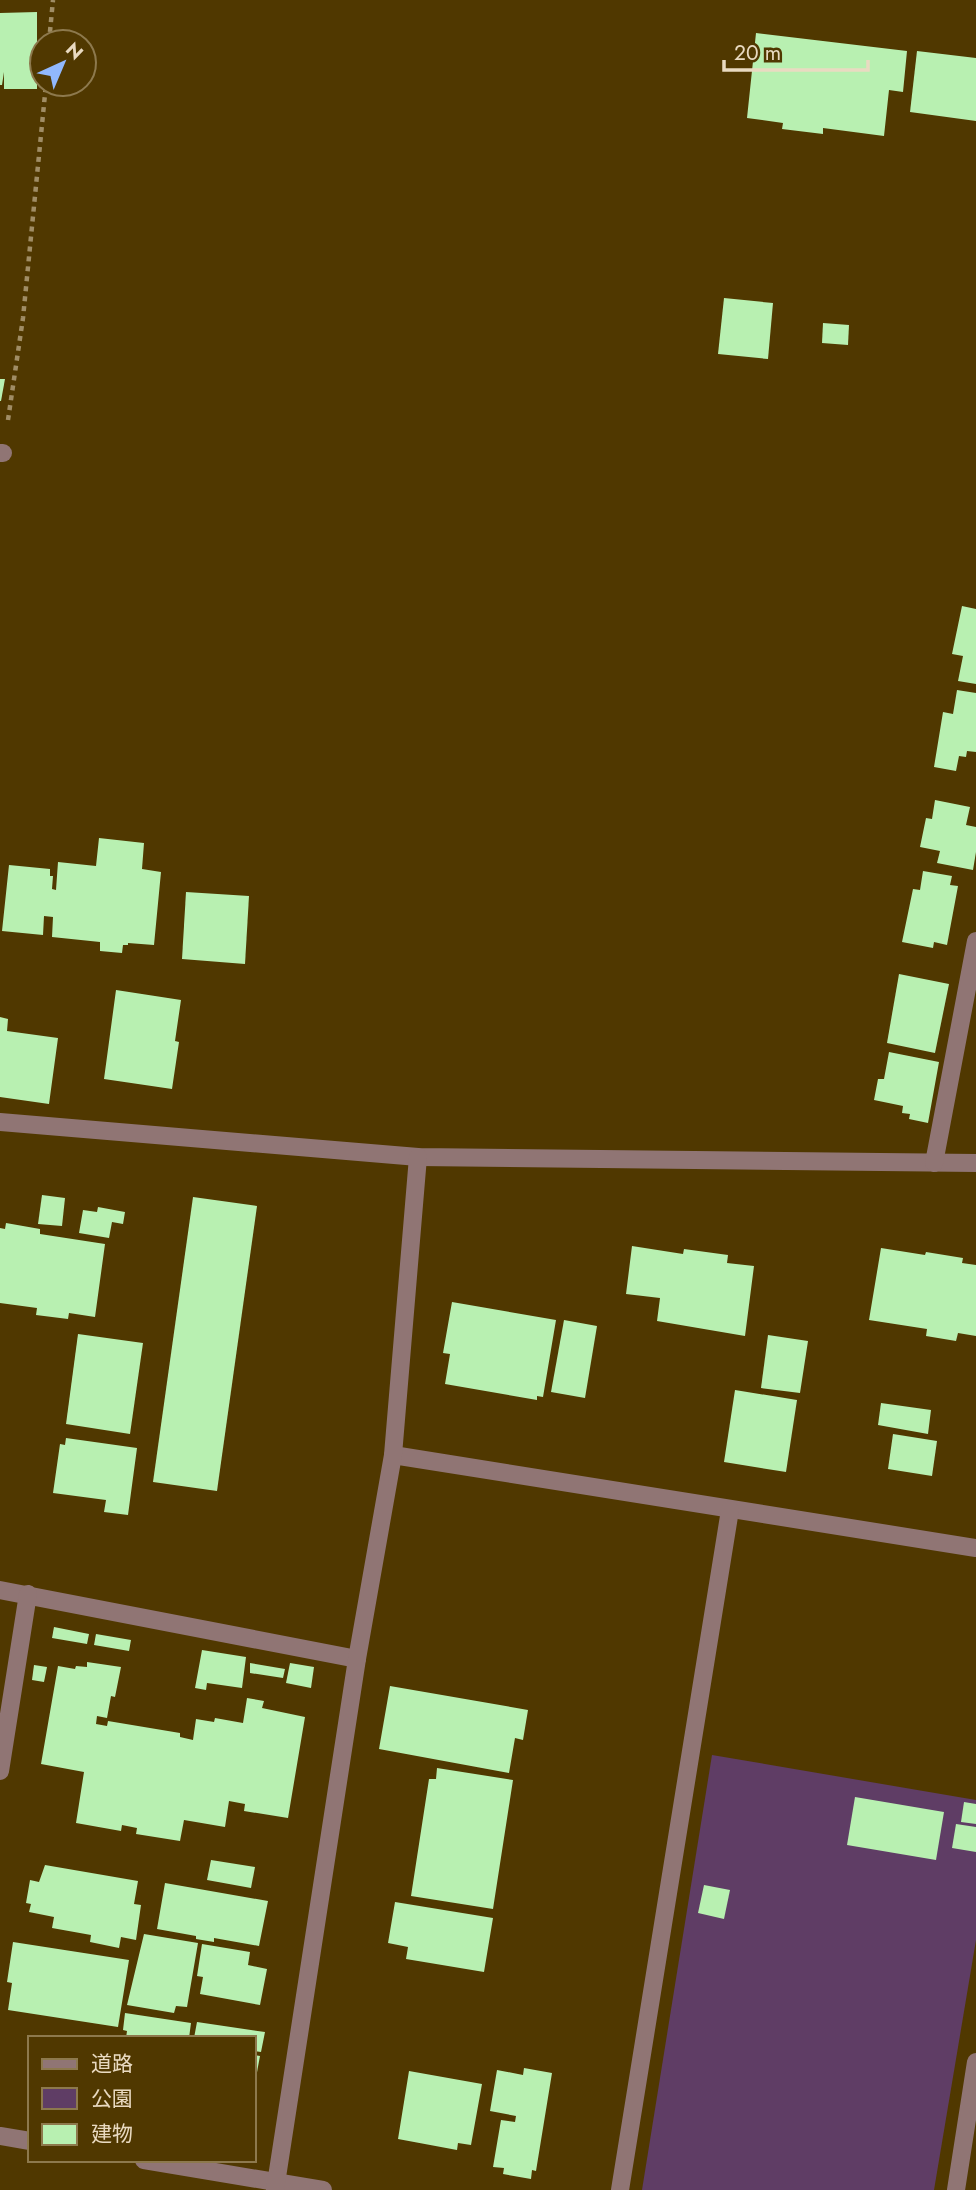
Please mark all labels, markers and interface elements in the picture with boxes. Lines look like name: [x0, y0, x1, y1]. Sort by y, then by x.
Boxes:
north arrow: [28, 28, 98, 98]
scale bar: [724, 28, 867, 72]
text: N: [60, 36, 89, 66]
text: 20 m: [734, 38, 781, 68]
legend: [28, 2036, 256, 2162]
text: 道路: [91, 2049, 133, 2079]
text: 公園: [91, 2084, 133, 2114]
text: 建物: [91, 2119, 133, 2149]

